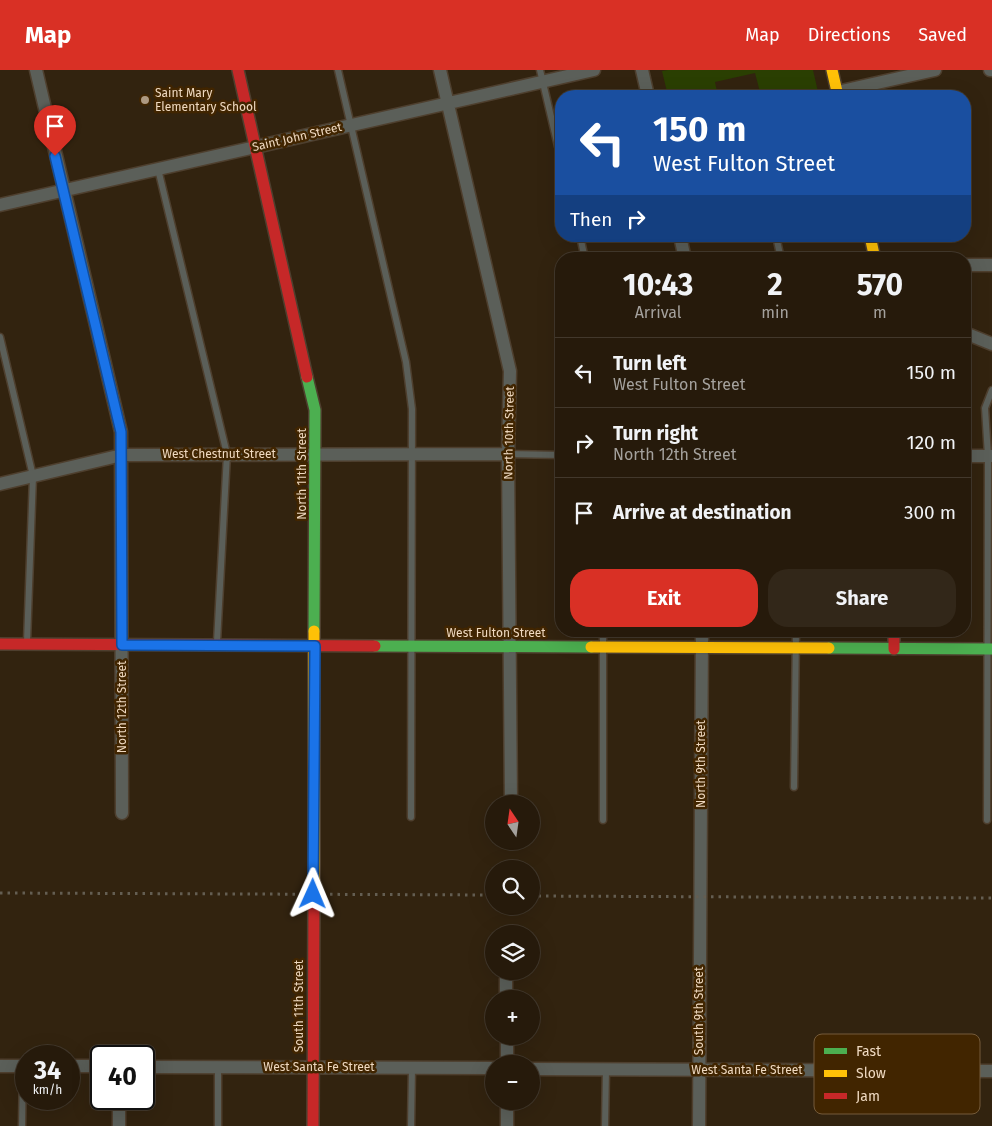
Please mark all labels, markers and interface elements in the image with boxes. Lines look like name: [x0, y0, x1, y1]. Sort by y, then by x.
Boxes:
text: Map: [25, 21, 71, 49]
text: Map: [745, 24, 780, 46]
text: Directions: [808, 24, 890, 46]
text: Saved: [918, 24, 967, 46]
place label: Saint Mary Elementary School: [155, 86, 257, 114]
marker: Saint Mary Elementary School: [139, 94, 151, 106]
pin: [34, 105, 76, 156]
text: 150 m: [653, 108, 746, 150]
icon: left: [570, 110, 635, 175]
icon: arrive: [41, 112, 69, 140]
street label: Saint John Street: [251, 120, 344, 154]
text: West Fulton Street: [653, 150, 835, 177]
icon: right: [622, 205, 650, 233]
text: Then: [570, 208, 612, 231]
text: 10:43: [623, 267, 693, 303]
text: 2: [767, 267, 783, 303]
text: 570: [857, 267, 903, 303]
text: Arrival: [635, 303, 682, 322]
text: min: [761, 303, 789, 322]
text: m: [873, 303, 887, 322]
text: Turn left: [613, 352, 687, 375]
icon: left: [570, 359, 598, 387]
text: 150 m: [906, 361, 956, 384]
text: West Fulton Street: [613, 375, 745, 394]
street label: North 10th Street: [501, 386, 517, 480]
text: Turn right: [613, 422, 698, 445]
street label: North 11th Street: [295, 427, 309, 520]
icon: right: [570, 429, 598, 457]
text: 120 m: [906, 431, 956, 454]
text: North 12th Street: [613, 445, 737, 464]
street label: West Chestnut Street: [162, 447, 276, 461]
icon: arrive: [570, 499, 598, 527]
text: Arrive at destination: [613, 501, 792, 524]
text: 300 m: [904, 501, 956, 524]
button: Exit: [570, 569, 758, 627]
button: Share: [768, 569, 956, 627]
street label: West Fulton Street: [446, 626, 546, 640]
street label: North 12th Street: [115, 660, 129, 753]
street label: North 9th Street: [694, 719, 708, 808]
north arrow: [485, 795, 540, 850]
map controls: [485, 795, 540, 1110]
button: search: [485, 860, 540, 915]
position arrow: [286, 867, 338, 919]
button: layers: [485, 925, 540, 980]
street label: South 11th Street: [292, 959, 306, 1052]
street label: South 9th Street: [692, 966, 706, 1055]
button: +: [485, 990, 540, 1045]
legend: [814, 1034, 980, 1114]
text: Fast: [856, 1043, 882, 1060]
speed limit sign: 40: [90, 1045, 155, 1110]
button: −: [485, 1055, 540, 1110]
text: 34: [34, 1056, 61, 1086]
street label: West Santa Fe Street: [263, 1060, 375, 1074]
street label: West Santa Fe Street: [691, 1063, 803, 1077]
text: Slow: [856, 1065, 886, 1082]
text: km/h: [33, 1083, 62, 1097]
text: Jam: [856, 1088, 880, 1105]

